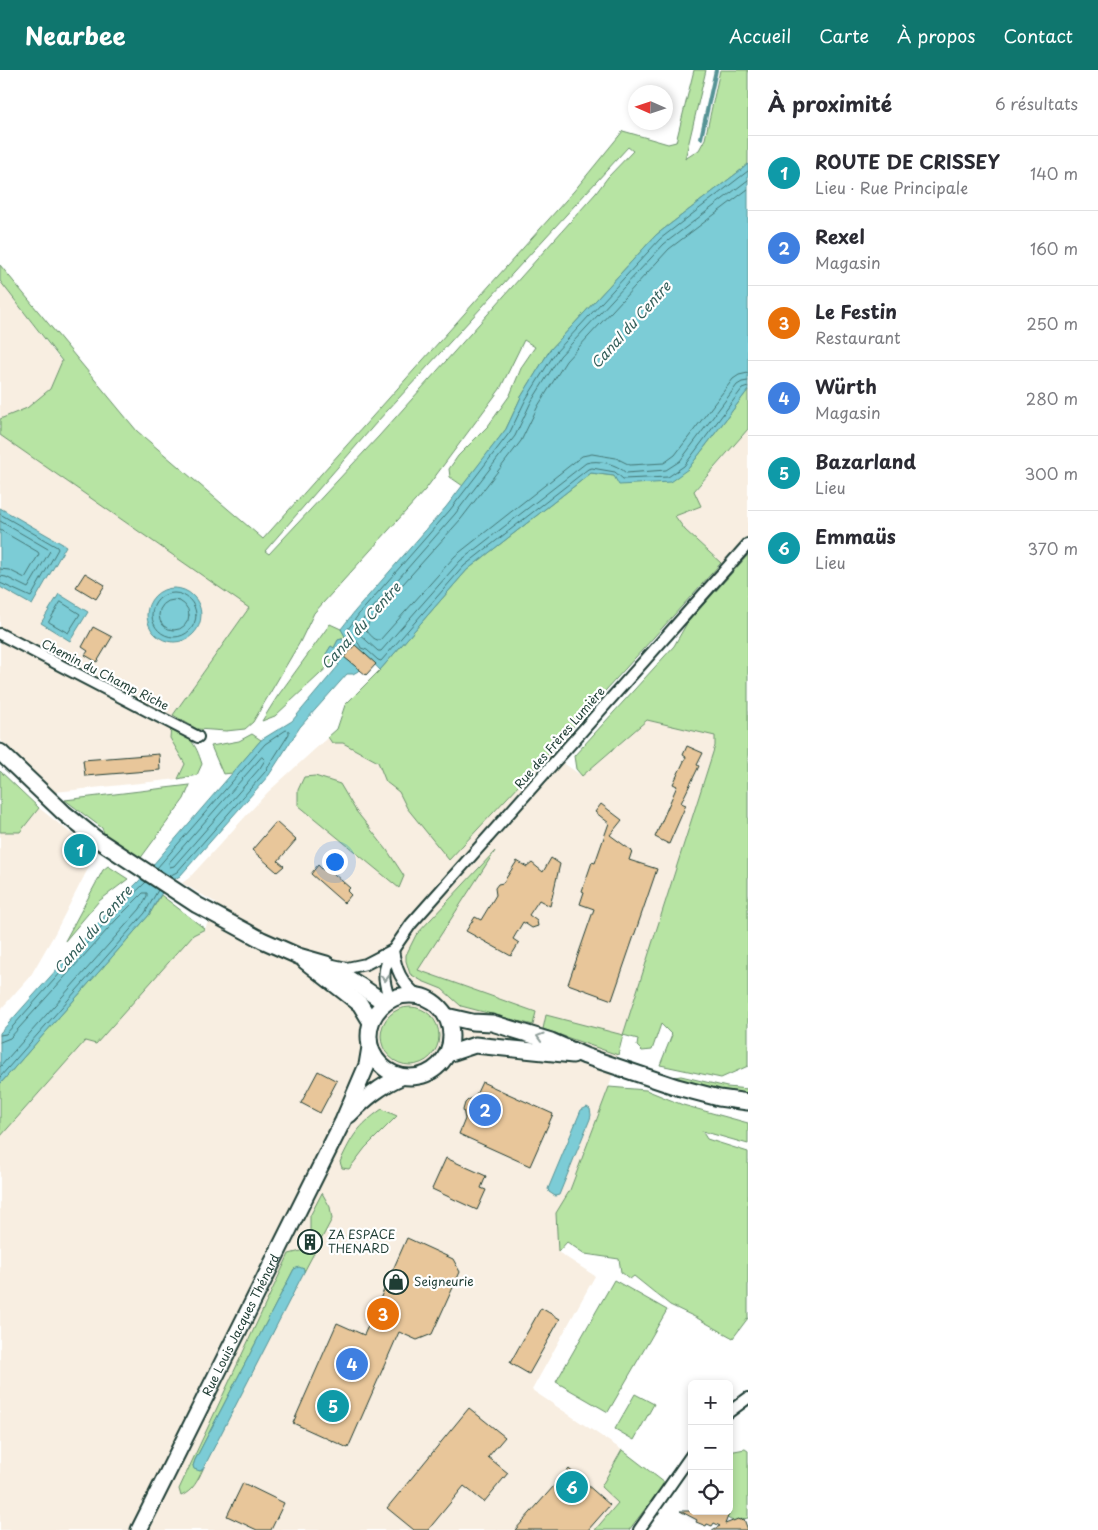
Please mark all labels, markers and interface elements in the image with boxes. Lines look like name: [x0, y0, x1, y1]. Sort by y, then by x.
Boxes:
text: Nearbee: [25, 17, 126, 53]
text: Accueil: [729, 22, 791, 49]
text: Carte: [819, 22, 869, 49]
text: À propos: [897, 22, 975, 49]
text: Contact: [1003, 22, 1073, 49]
north arrow: [628, 85, 673, 130]
text: À proximité: [768, 87, 892, 119]
text: 6 résultats: [995, 91, 1078, 115]
text: ROUTE DE CRISSEY: [815, 147, 1000, 175]
text: 1: [780, 161, 788, 185]
text: 140 m: [1030, 161, 1078, 185]
text: Lieu · Rue Principale: [815, 175, 968, 199]
text: Rexel: [815, 222, 865, 250]
text: 2: [778, 236, 790, 260]
text: 160 m: [1030, 236, 1078, 260]
text: Magasin: [815, 250, 881, 274]
water label: Canal du Centre: [586, 275, 677, 373]
text: Le Festin: [815, 297, 897, 325]
text: 3: [779, 311, 789, 335]
text: 250 m: [1027, 311, 1078, 335]
text: Restaurant: [815, 325, 901, 349]
text: Würth: [815, 372, 877, 400]
text: 4: [779, 386, 789, 410]
text: 280 m: [1026, 386, 1078, 410]
text: Magasin: [815, 400, 881, 424]
text: Bazarland: [815, 447, 916, 475]
text: 5: [779, 461, 789, 485]
text: 300 m: [1024, 461, 1078, 485]
text: Lieu: [815, 475, 846, 499]
text: Emmaüs: [815, 522, 896, 550]
text: 6: [778, 536, 790, 560]
text: 370 m: [1028, 536, 1078, 560]
text: Lieu: [815, 550, 846, 574]
water label: Canal du Centre: [316, 576, 407, 674]
street label: Chemin du Champ Riche: [39, 634, 172, 714]
street label: Rue des Frères Lumière: [510, 682, 609, 792]
pin: 1: [64, 831, 96, 869]
your location: [322, 849, 348, 875]
water label: Canal du Centre: [48, 880, 138, 978]
one-way arrow: [379, 974, 390, 982]
one-way arrow: [536, 1033, 544, 1043]
pin: 2: [469, 1091, 501, 1129]
place label: ZA ESPACE THENARD: [328, 1225, 396, 1257]
building icon: ZA ESPACE THENARD: [297, 1229, 323, 1255]
street label: Rue Louis Jacques Thénard: [197, 1250, 284, 1399]
shop icon: Seigneurie: [383, 1269, 409, 1295]
place label: Seigneurie: [414, 1272, 474, 1290]
pin: 3: [367, 1295, 399, 1333]
pin: 4: [336, 1345, 368, 1383]
map controls: [688, 1380, 733, 1515]
button: +: [688, 1380, 733, 1425]
pin: 5: [317, 1387, 349, 1425]
button: −: [688, 1425, 733, 1470]
pin: 6: [556, 1468, 588, 1506]
button: locate: [688, 1470, 733, 1515]

